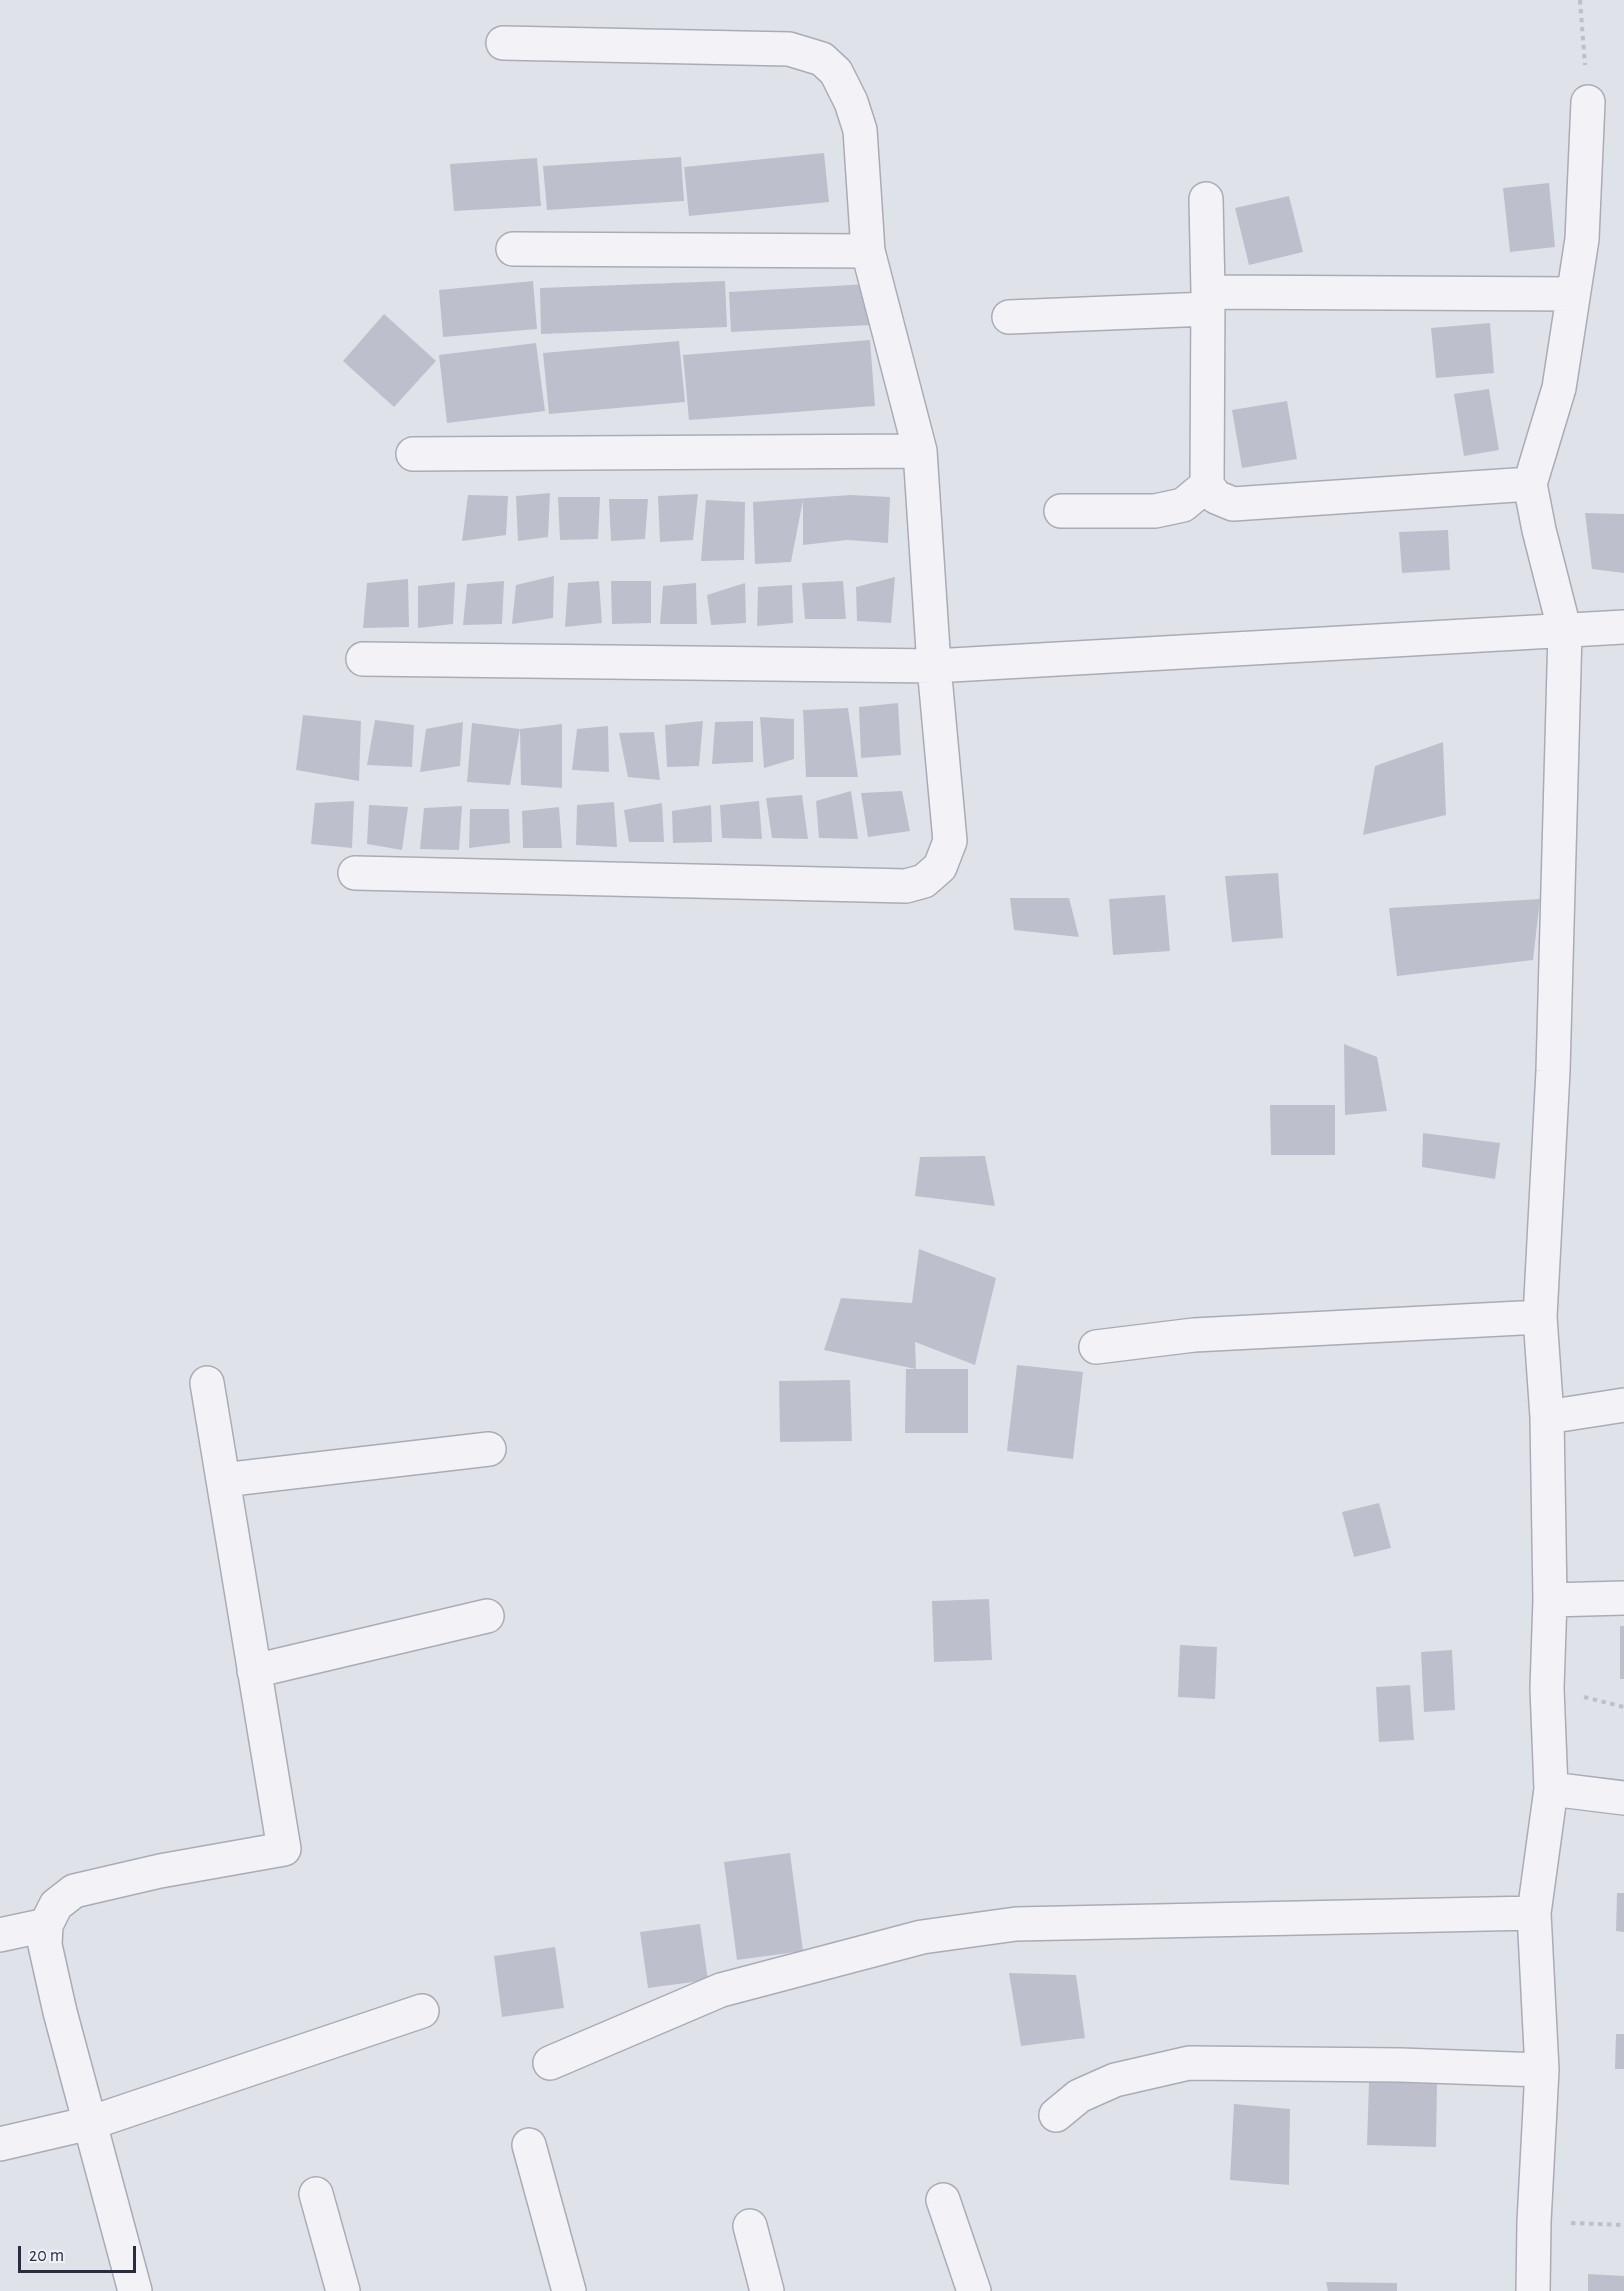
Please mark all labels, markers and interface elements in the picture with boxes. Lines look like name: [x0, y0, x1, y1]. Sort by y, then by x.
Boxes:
scale bar: [21, 2234, 140, 2272]
text: 20 m: [29, 2247, 64, 2265]

